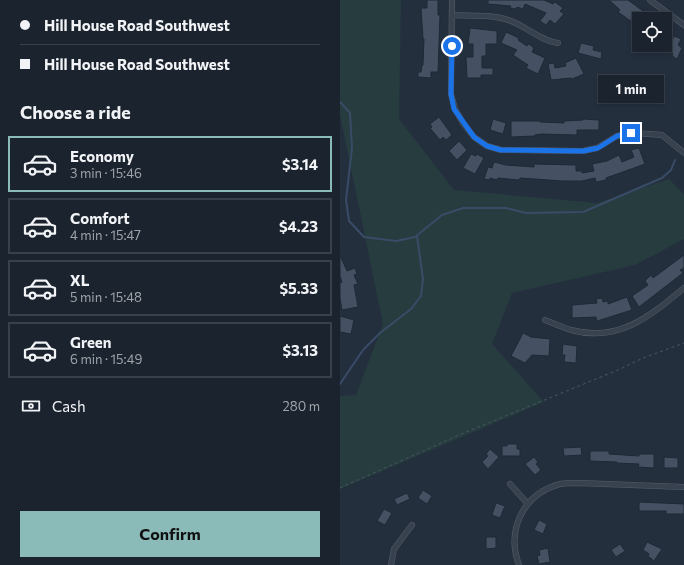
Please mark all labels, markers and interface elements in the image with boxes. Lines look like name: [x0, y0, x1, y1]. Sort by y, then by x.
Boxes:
map controls: [632, 12, 672, 52]
button: locate: [632, 12, 672, 52]
text: Hill House Road Southwest: [44, 16, 230, 34]
route start: [443, 37, 461, 55]
text: Hill House Road Southwest: [44, 55, 230, 73]
callout: 1 min: [598, 75, 664, 103]
text: 1 min: [616, 81, 646, 97]
text: Choose a ride: [20, 101, 131, 123]
route end: [622, 124, 640, 142]
icon: car: [22, 146, 58, 182]
text: Economy: [70, 147, 134, 165]
text: $3.14: [282, 155, 318, 173]
text: 3 min · 15:46: [70, 165, 142, 181]
icon: car: [22, 208, 58, 244]
text: Comfort: [70, 209, 130, 227]
text: $4.23: [279, 217, 318, 235]
text: 4 min · 15:47: [70, 227, 141, 243]
icon: car: [22, 270, 58, 306]
text: XL: [70, 271, 89, 289]
text: $5.33: [279, 279, 318, 297]
text: 5 min · 15:48: [70, 289, 142, 305]
icon: car: [22, 332, 58, 368]
text: Green: [70, 333, 111, 351]
text: $3.13: [282, 341, 318, 359]
text: 6 min · 15:49: [70, 351, 142, 367]
icon: cash: [20, 395, 42, 417]
text: Cash: [52, 397, 86, 415]
text: 280 m: [283, 398, 320, 414]
button: Confirm: [20, 511, 320, 557]

